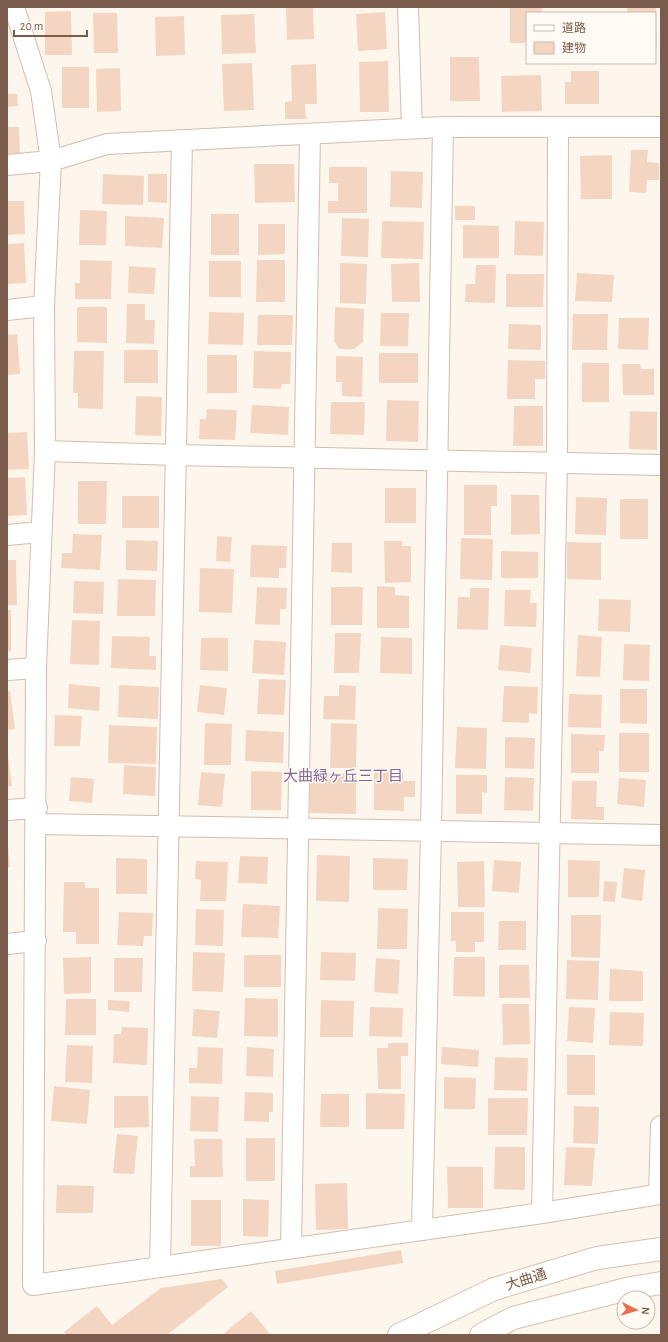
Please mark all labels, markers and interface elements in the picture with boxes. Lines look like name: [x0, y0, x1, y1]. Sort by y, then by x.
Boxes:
scale bar: [14, 12, 87, 38]
legend: [526, 12, 656, 64]
text: 20 m: [20, 20, 43, 32]
text: 道路: [562, 21, 586, 34]
text: 建物: [562, 41, 586, 54]
district label: 大曲緑ヶ丘三丁目: [283, 768, 403, 784]
street label: 大曲通: [504, 1266, 548, 1293]
north arrow: [616, 1290, 656, 1330]
text: N: [640, 1307, 651, 1315]

